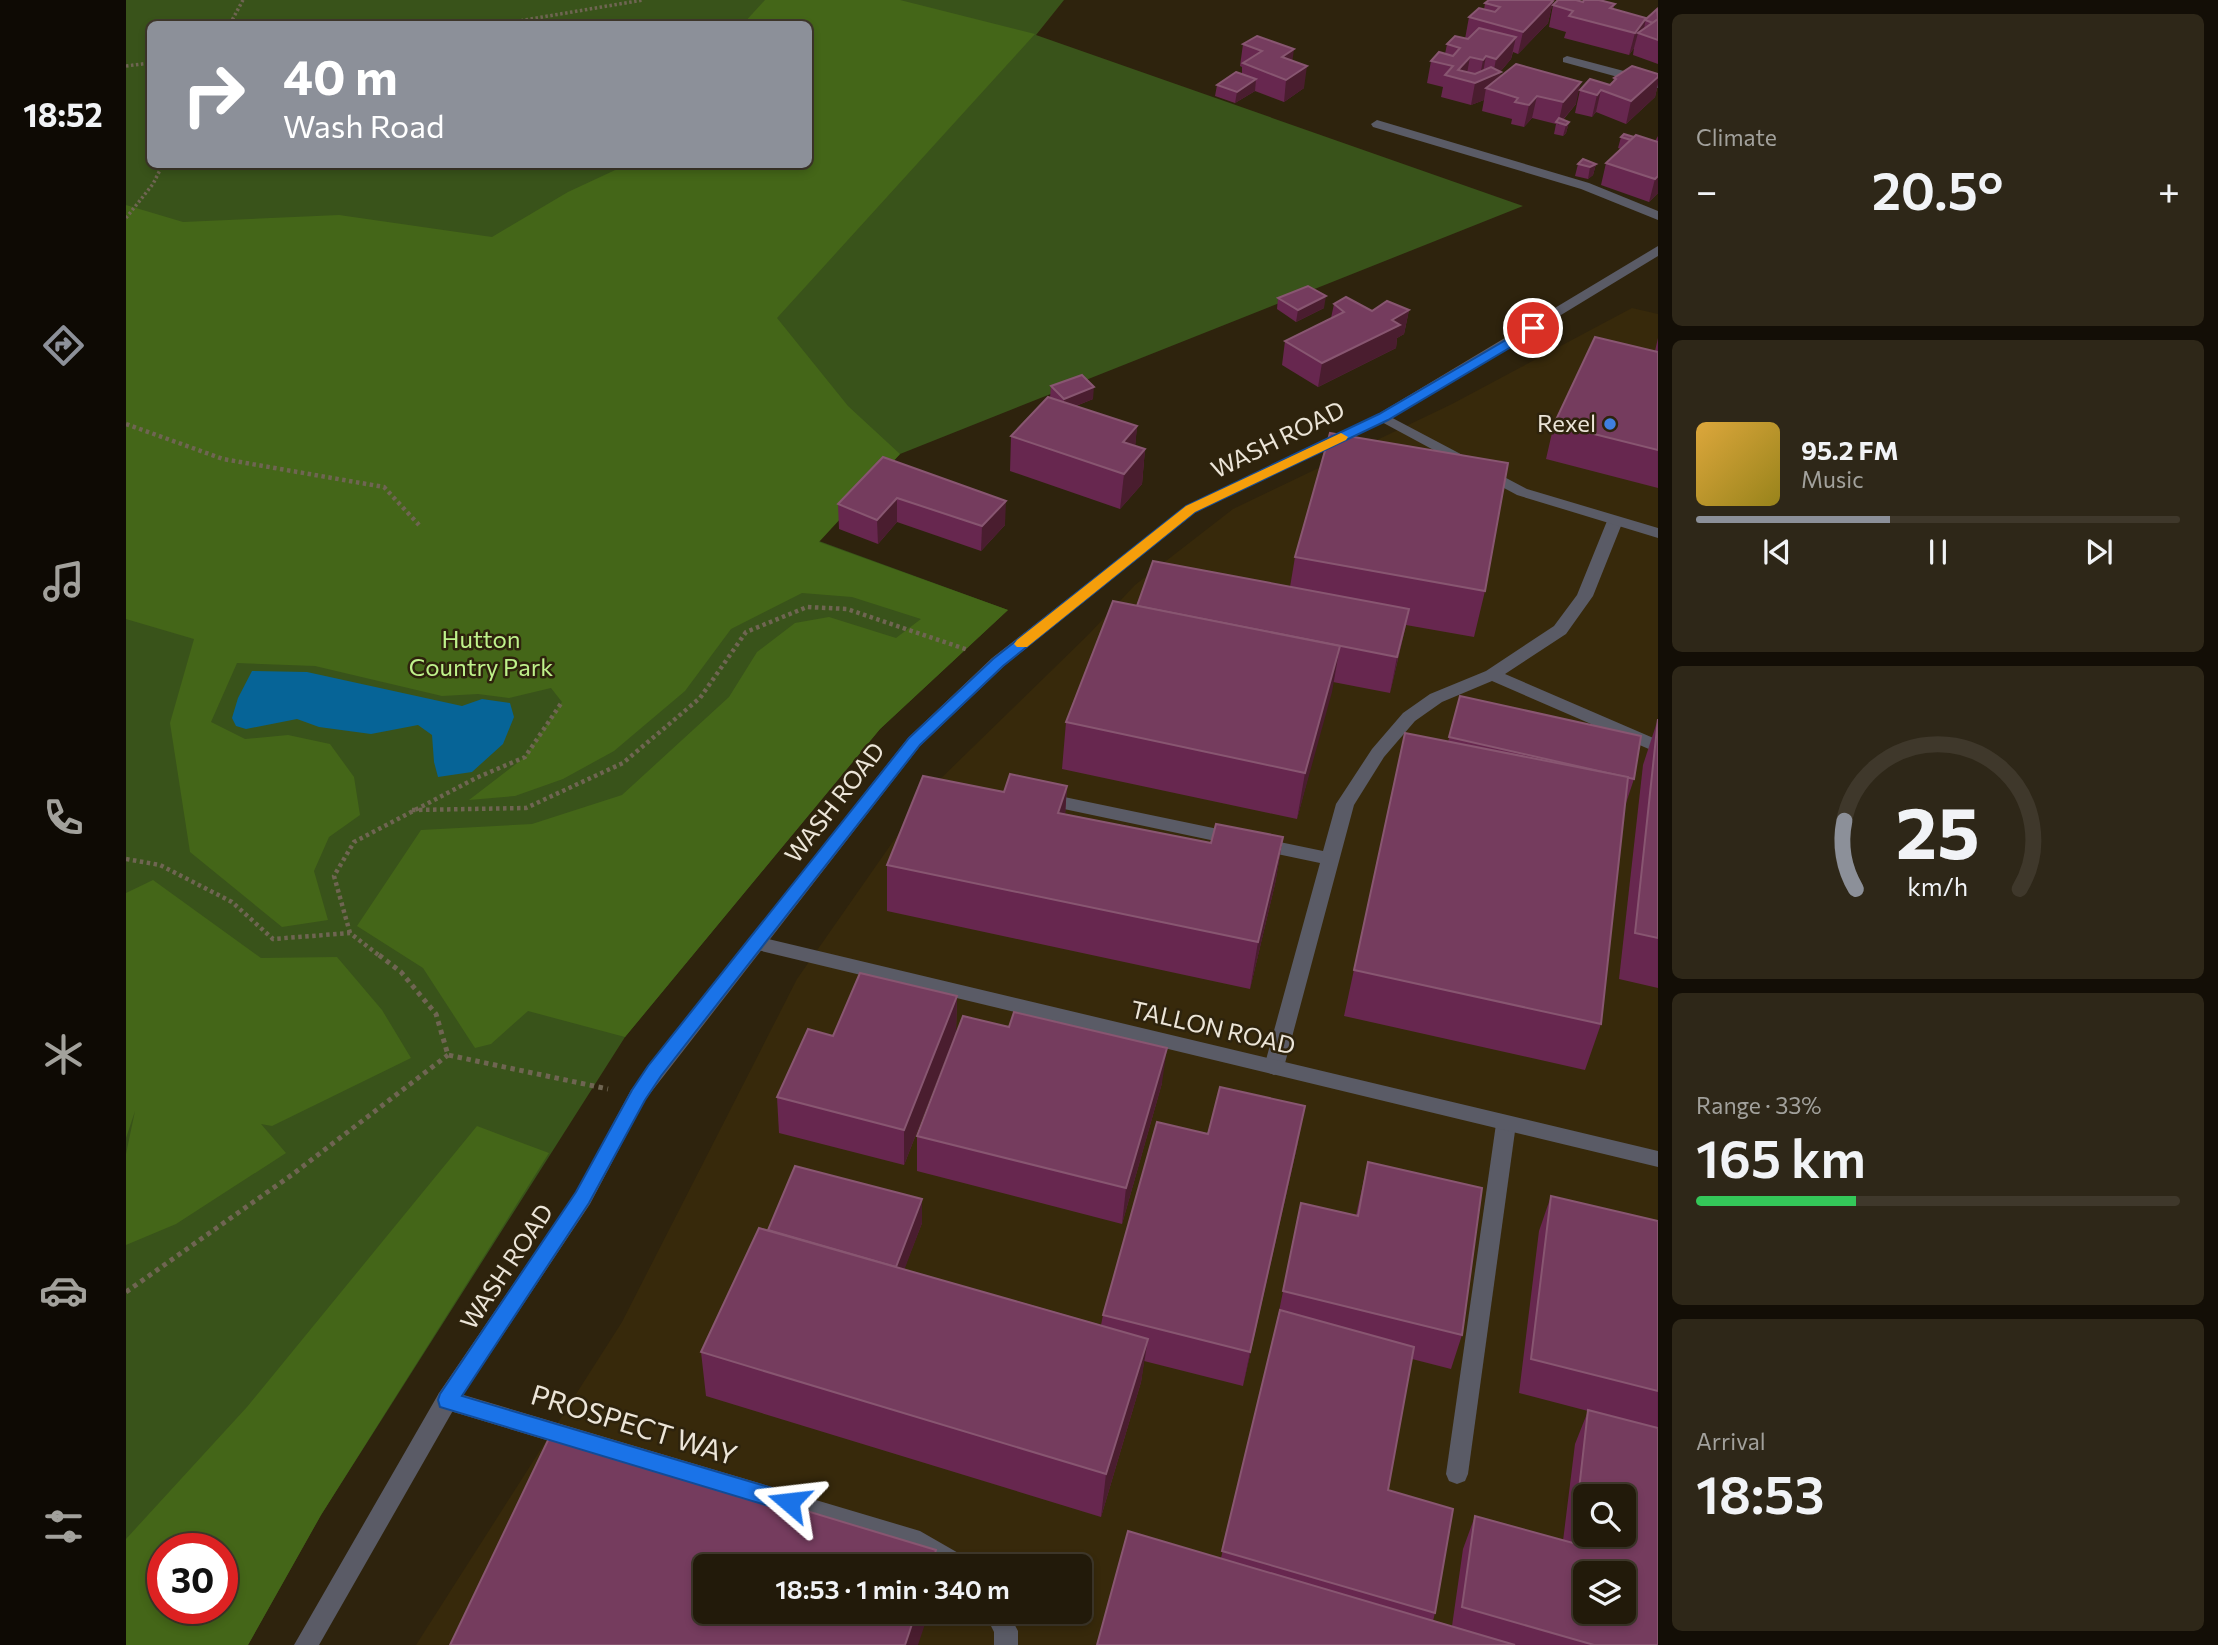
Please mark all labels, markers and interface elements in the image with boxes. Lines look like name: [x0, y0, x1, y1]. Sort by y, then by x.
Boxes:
text: 40 m: [283, 45, 398, 105]
icon: right: [168, 49, 259, 140]
text: 18:52: [23, 94, 103, 134]
text: Wash Road: [283, 105, 444, 145]
text: Climate: [1696, 123, 1777, 151]
text: 20.5°: [1872, 157, 2003, 221]
text: −: [1696, 166, 1718, 213]
text: +: [2158, 166, 2180, 213]
pin: [1503, 298, 1563, 358]
icon: arrive: [1514, 309, 1552, 347]
icon: directions: [39, 321, 88, 370]
street label: WASH ROAD: [1206, 394, 1349, 483]
place label: Rexel: [1537, 408, 1596, 437]
marker: Rexel: [1602, 416, 1618, 432]
text: 95.2 FM: [1801, 434, 1899, 465]
text: Music: [1801, 465, 1864, 493]
icon: previous: [1758, 533, 1796, 571]
icon: pause: [1919, 533, 1957, 571]
icon: next: [2080, 533, 2118, 571]
icon: music: [39, 557, 88, 606]
park label: Hutton Country Park: [409, 624, 553, 681]
street label: WASH ROAD: [778, 736, 890, 868]
text: 25: [1896, 785, 1980, 874]
icon: phone: [39, 793, 88, 842]
text: km/h: [1908, 870, 1968, 900]
street label: TALLON ROAD: [1128, 994, 1298, 1060]
icon: climate: [39, 1030, 88, 1079]
text: Range · 33%: [1696, 1091, 1822, 1119]
text: 165 km: [1696, 1125, 1866, 1189]
street label: WASH ROAD: [453, 1198, 558, 1334]
icon: car: [39, 1266, 88, 1315]
street label: PROSPECT WAY: [527, 1377, 741, 1472]
text: Arrival: [1696, 1427, 1766, 1455]
text: 18:53: [1696, 1461, 1825, 1525]
position arrow: [752, 1465, 826, 1539]
map controls: [1573, 1484, 1636, 1624]
button: search: [1573, 1484, 1636, 1547]
icon: filters: [39, 1502, 88, 1551]
speed limit sign: 30: [147, 1533, 238, 1624]
button: layers: [1573, 1561, 1636, 1624]
text: 18:53 · 1 min · 340 m: [775, 1573, 1010, 1604]

